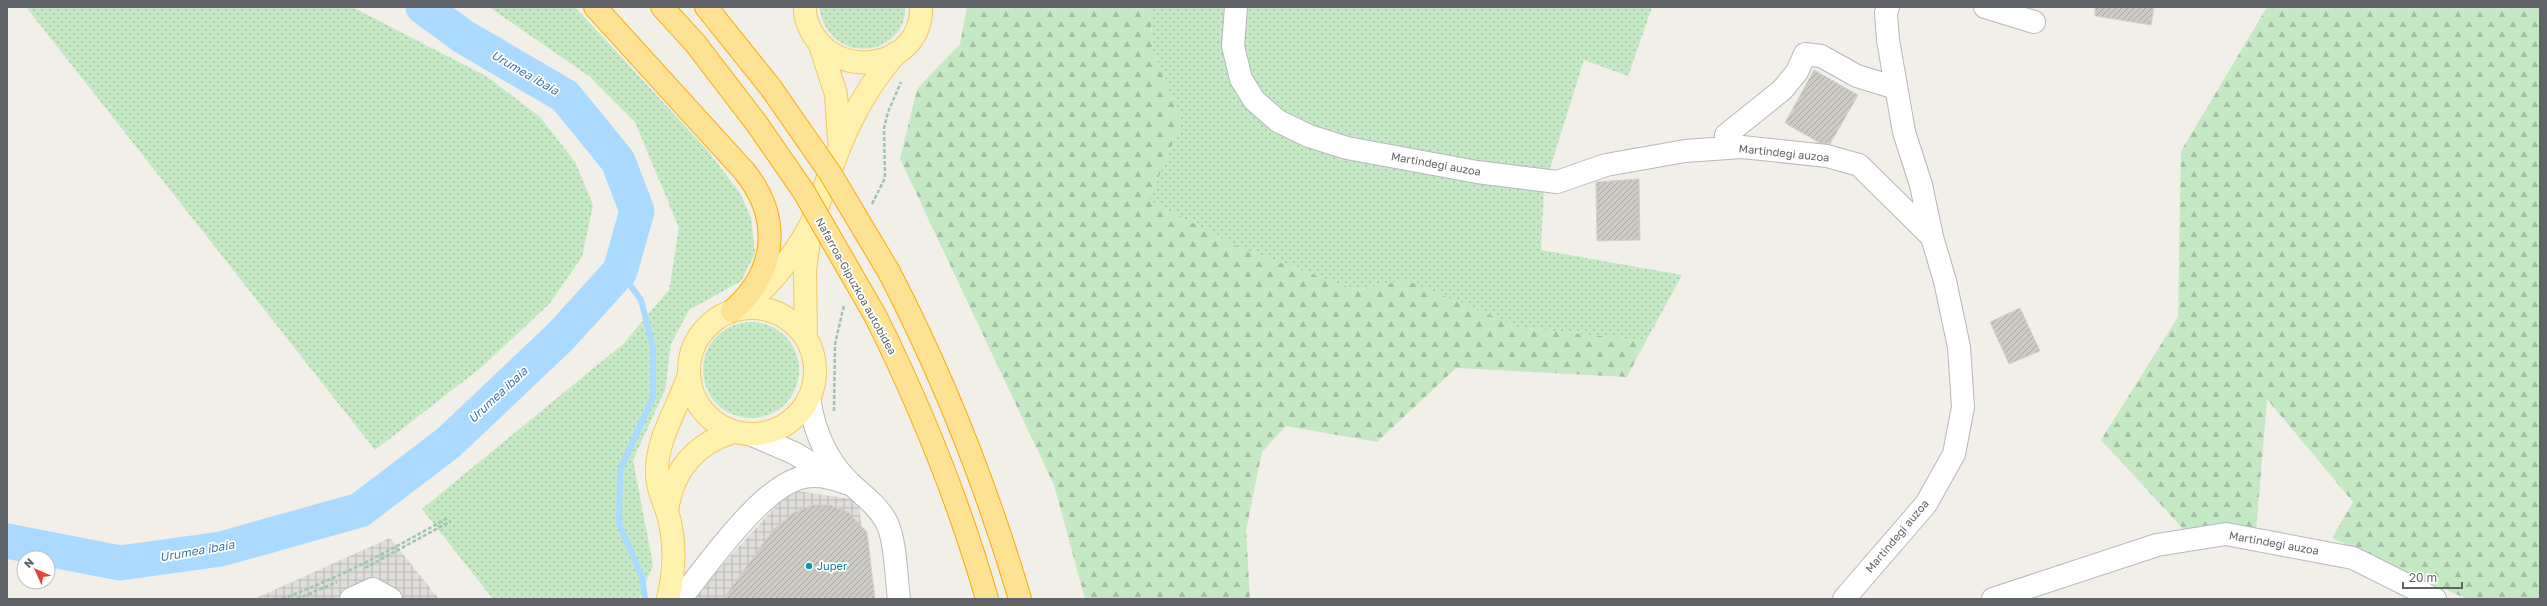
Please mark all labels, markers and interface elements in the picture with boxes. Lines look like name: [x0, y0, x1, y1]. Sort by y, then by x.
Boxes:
water label: Urumea ibaia: [489, 47, 563, 99]
street label: Martindegi auzoa: [1738, 141, 1830, 164]
street label: Martindegi auzoa: [1390, 149, 1482, 178]
street label: Nafarroa-Gipuzkoa autobidea: [813, 215, 900, 356]
water label: Urumea ibaia: [465, 363, 531, 426]
street label: Martindegi auzoa: [1862, 497, 1931, 575]
street label: Martindegi auzoa: [2228, 528, 2320, 557]
water label: Urumea ibaia: [158, 536, 237, 564]
north arrow: [16, 550, 56, 590]
text: N: [21, 555, 36, 570]
place label: Juper: [817, 559, 848, 572]
marker: Juper: [804, 561, 814, 571]
scale bar: [2403, 564, 2462, 590]
text: 20 m: [2409, 570, 2437, 585]

